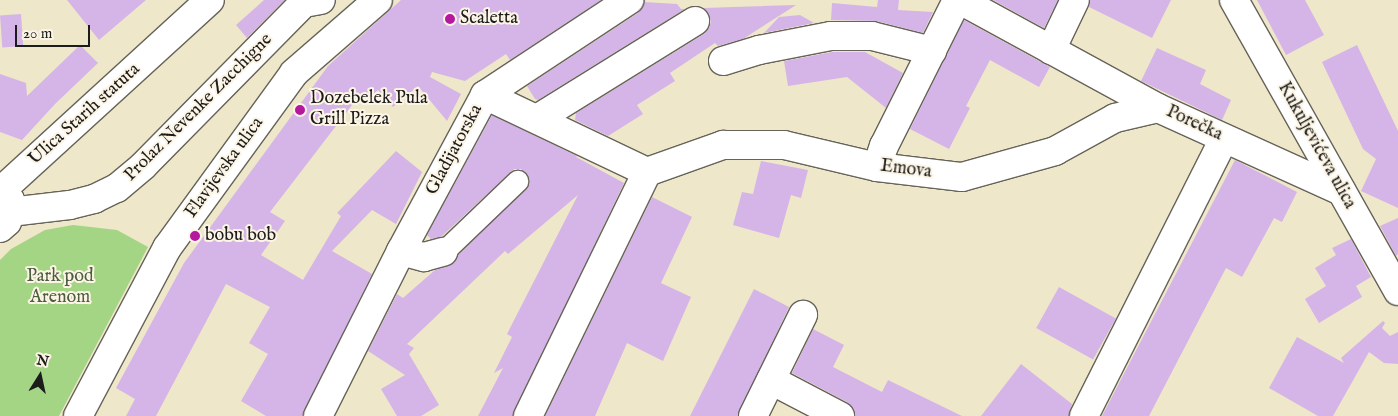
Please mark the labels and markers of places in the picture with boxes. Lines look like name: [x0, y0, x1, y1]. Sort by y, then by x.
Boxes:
place label: Scaletta: [460, 8, 518, 30]
marker: Scaletta: [444, 13, 456, 25]
place label: Dozebelek Pula Grill Pizza: [310, 89, 428, 132]
marker: Dozebelek Pula Grill Pizza: [294, 104, 306, 116]
place label: bobu bob: [205, 225, 276, 247]
marker: bobu bob: [189, 230, 201, 242]

